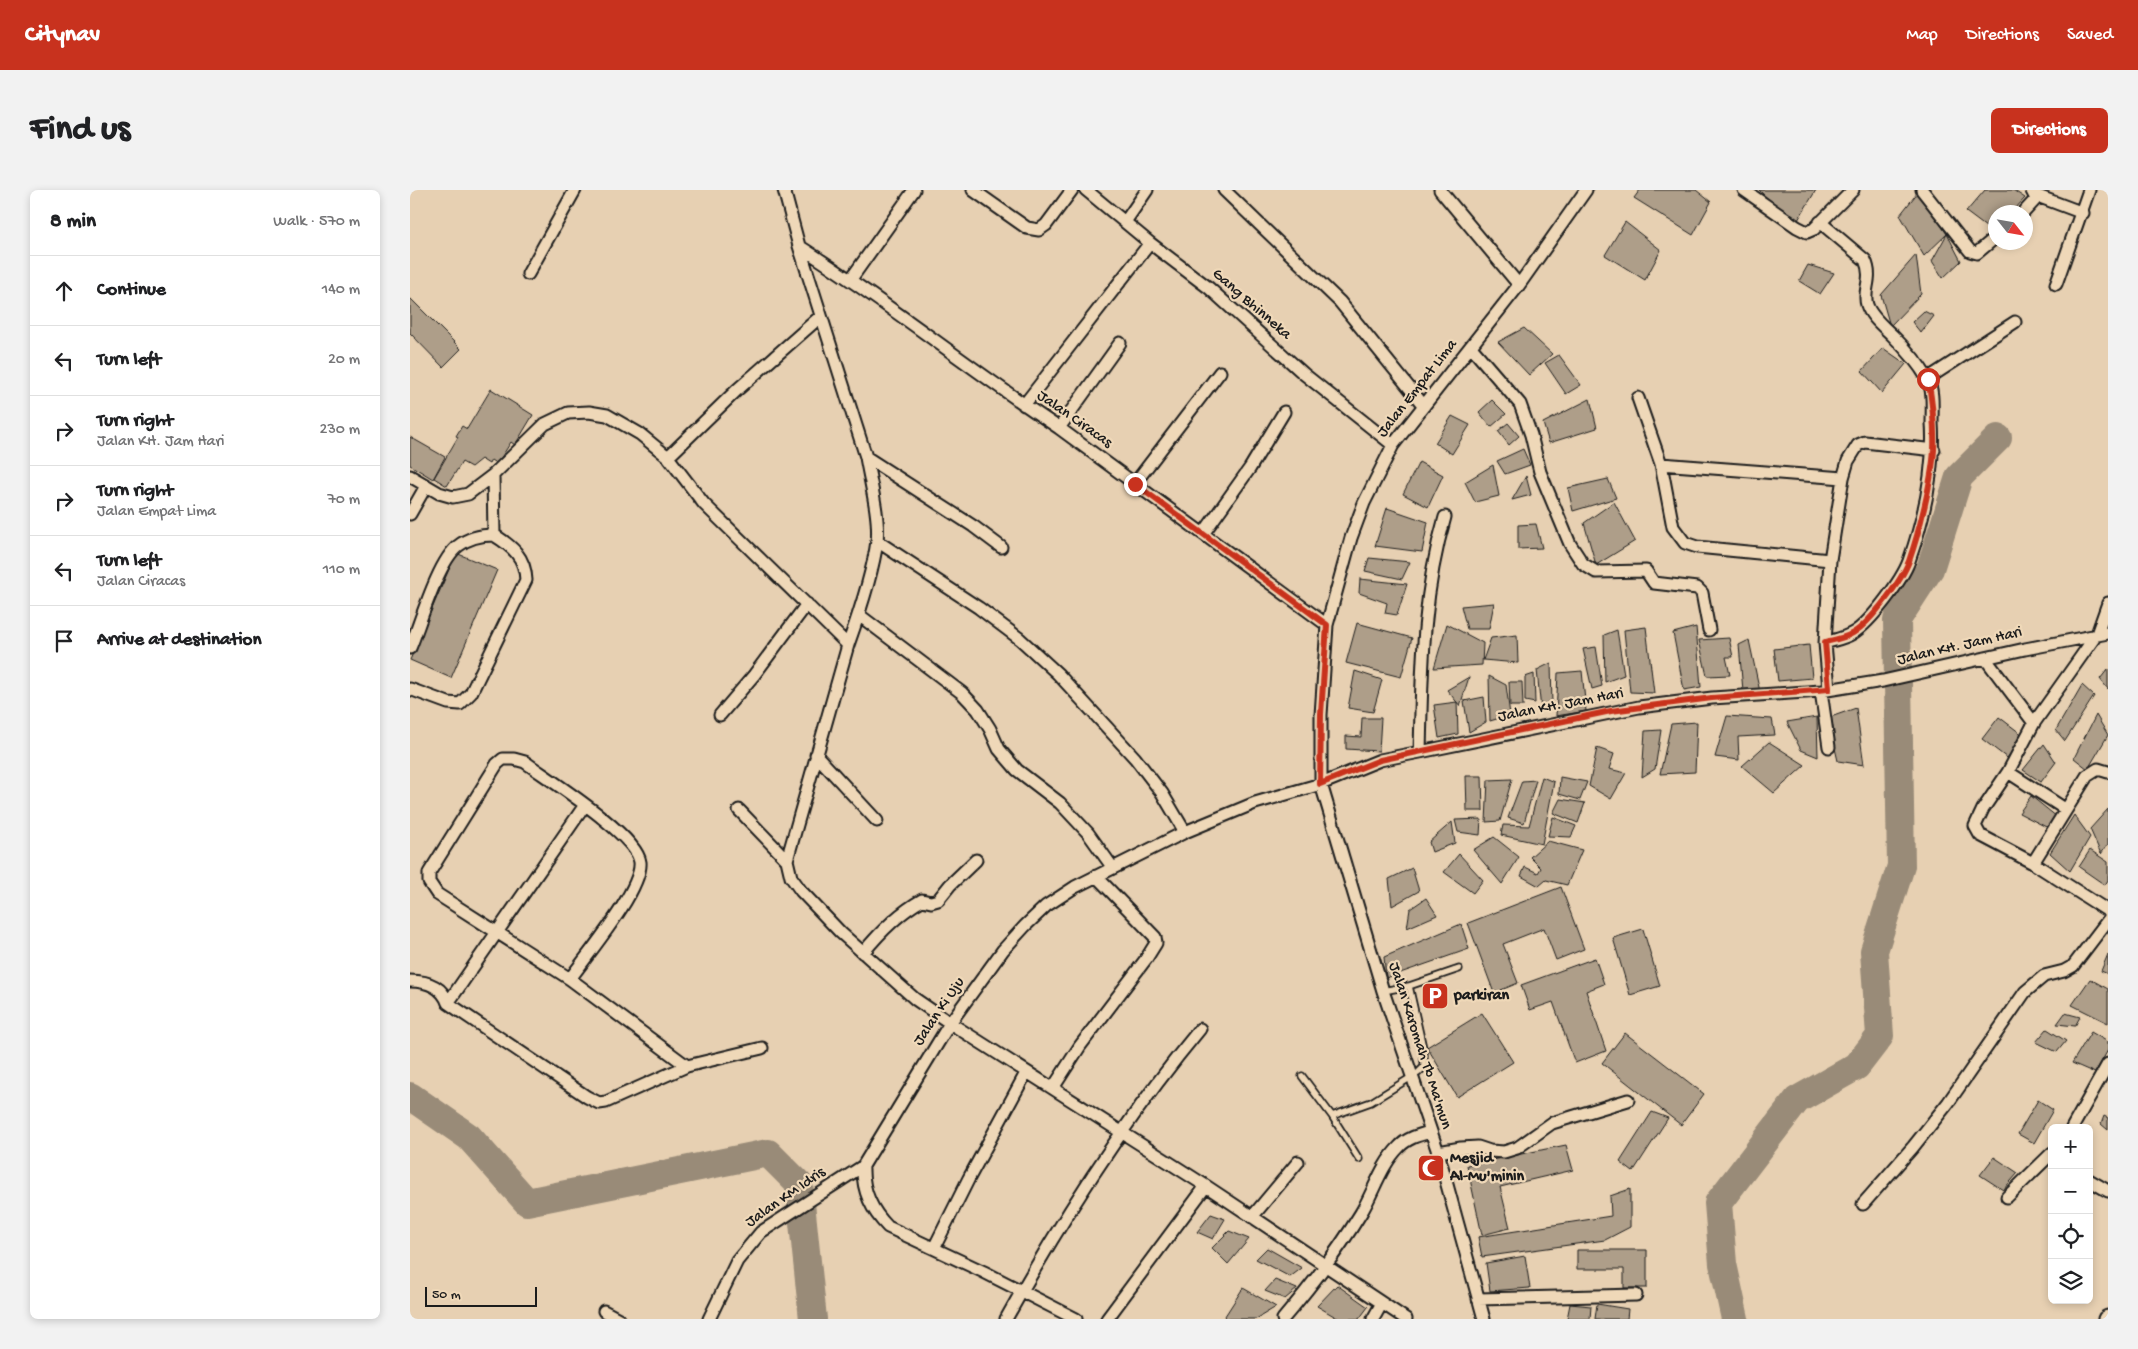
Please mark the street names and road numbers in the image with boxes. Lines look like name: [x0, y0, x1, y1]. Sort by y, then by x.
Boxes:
street label: Gang Bhinneka: [1207, 265, 1296, 345]
street label: Jalan Empat Lima: [1374, 335, 1463, 442]
street label: Jalan Ciracas: [1032, 387, 1116, 454]
street label: Jalan KH. Jam Hari: [1896, 623, 2024, 671]
street label: Jalan KH. Jam Hari: [1497, 685, 1625, 727]
street label: Jalan Karomah Tb Ma'mun: [1383, 960, 1455, 1132]
street label: Jalan Ki Uju: [910, 974, 970, 1050]
street label: Jalan KM Idris: [742, 1163, 830, 1232]

